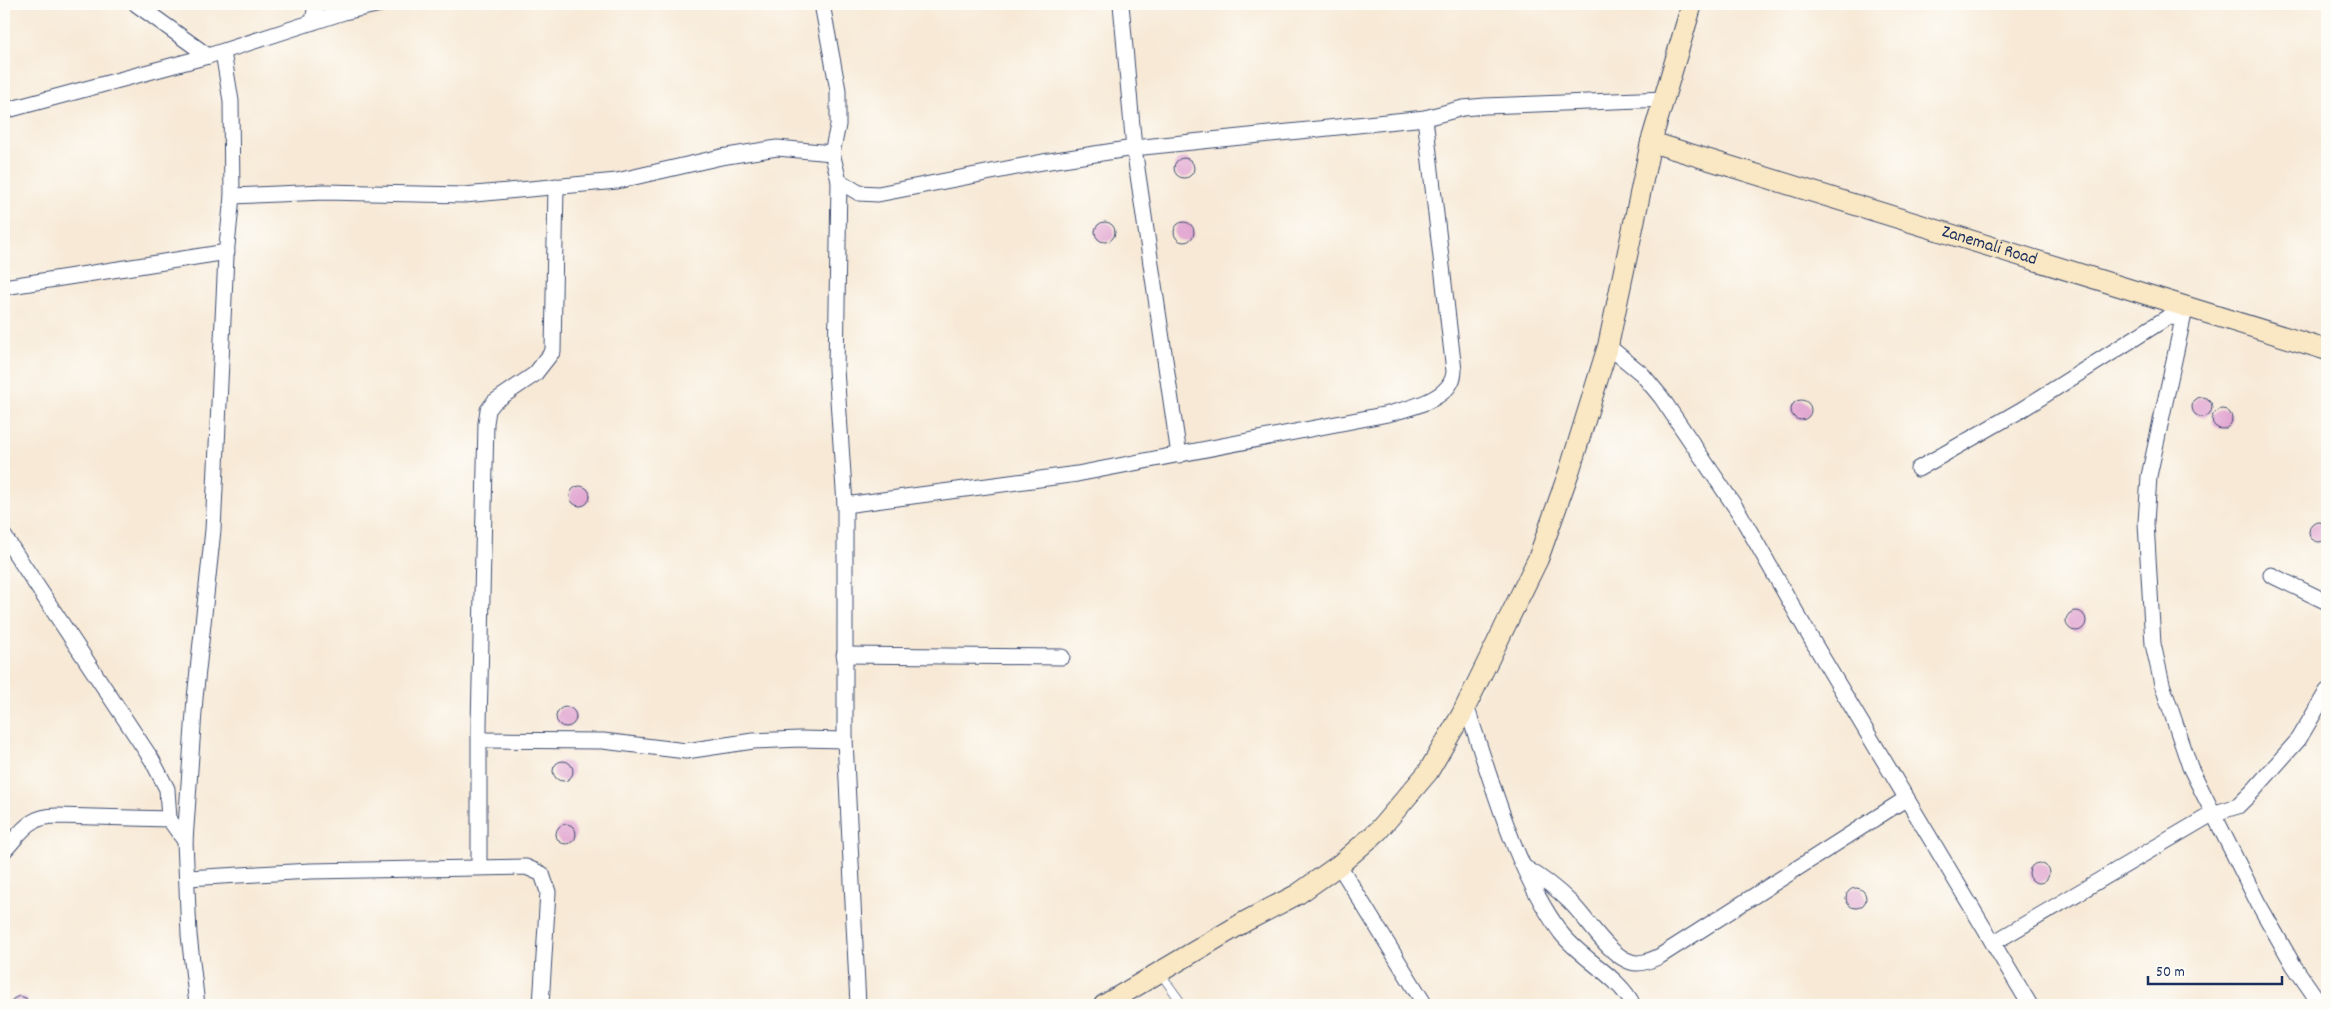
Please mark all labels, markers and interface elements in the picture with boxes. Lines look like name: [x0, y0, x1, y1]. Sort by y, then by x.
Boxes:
street label: Zanemali Road: [1938, 220, 2040, 273]
scale bar: [2148, 954, 2282, 986]
text: 50 m: [2156, 962, 2185, 984]

